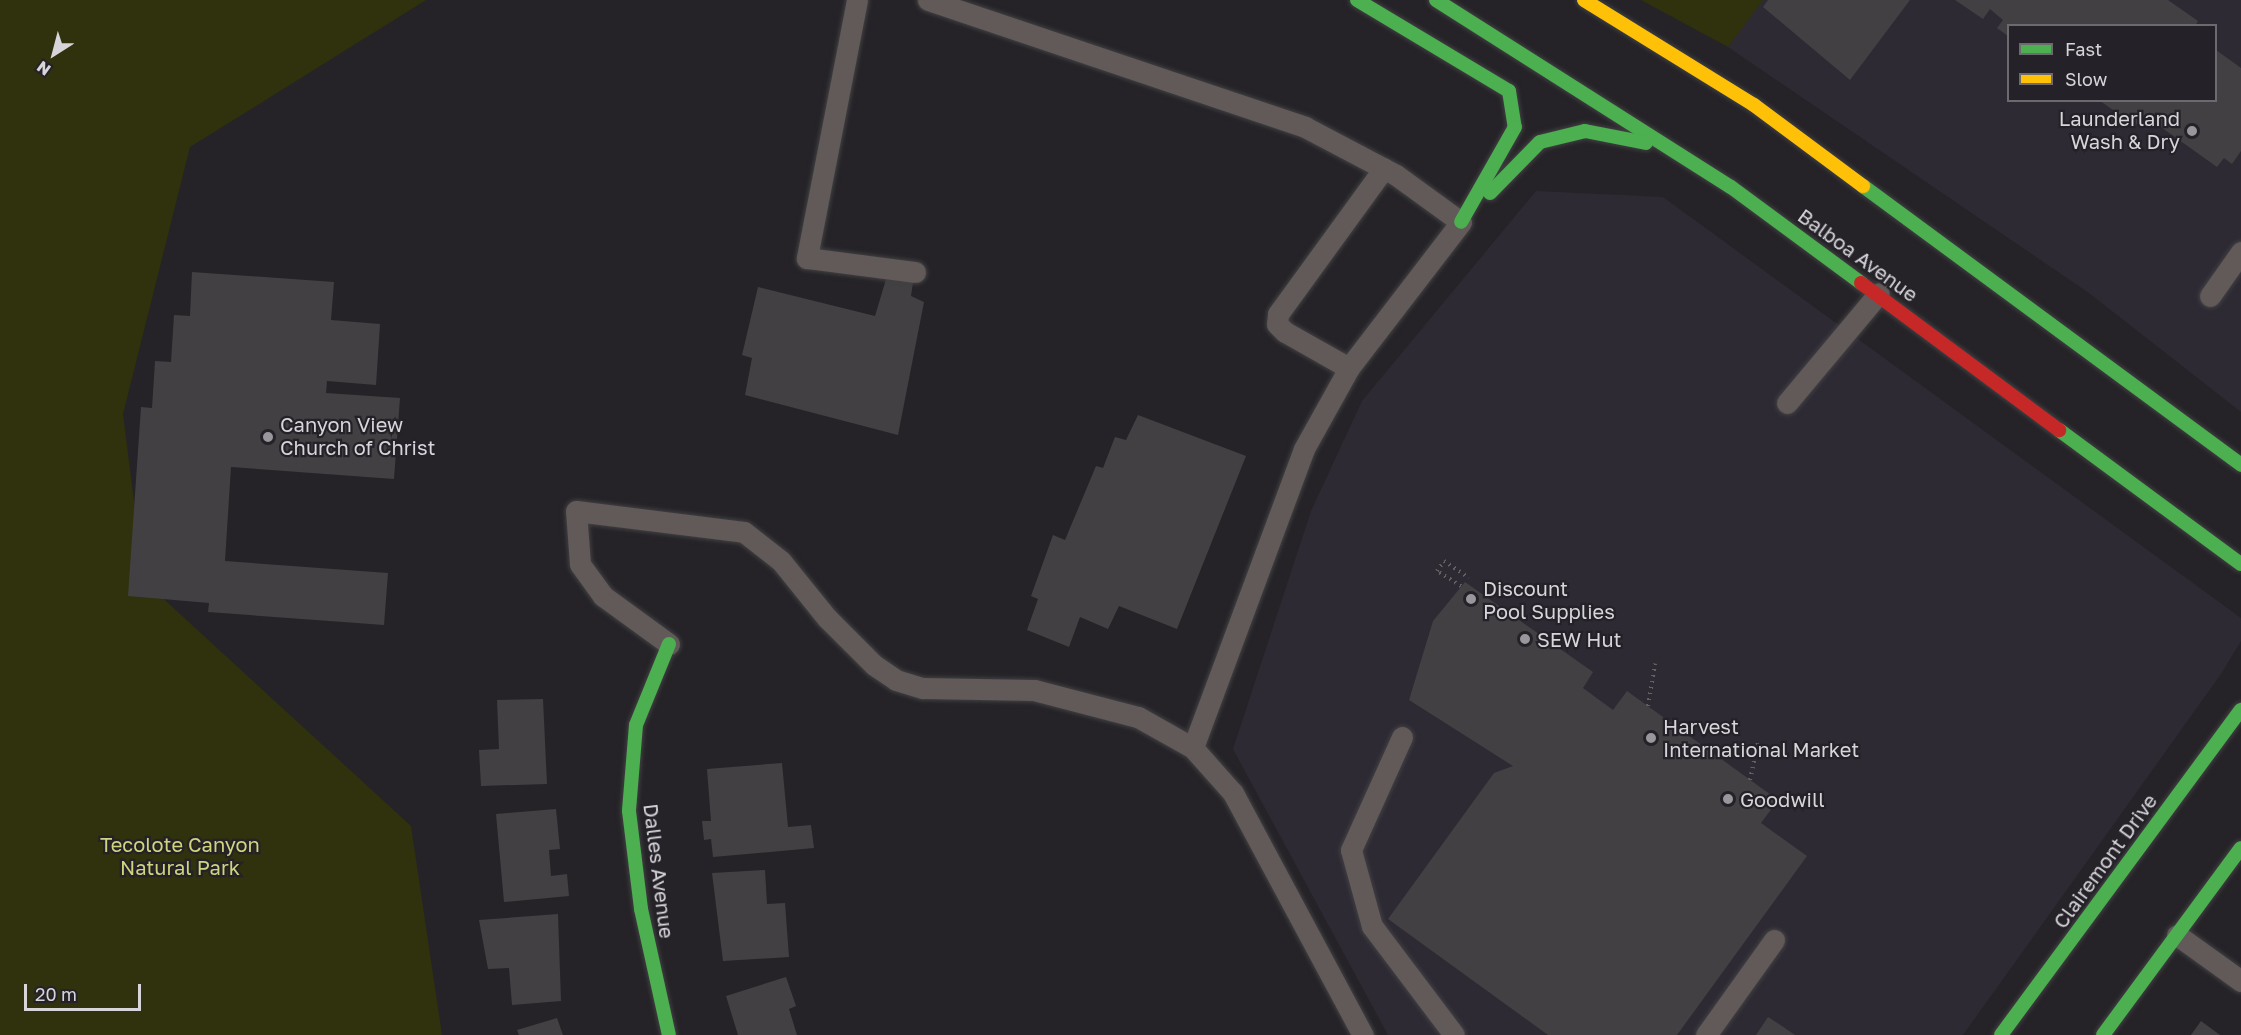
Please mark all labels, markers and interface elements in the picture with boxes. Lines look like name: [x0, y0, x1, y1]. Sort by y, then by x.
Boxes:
north arrow: [24, 24, 84, 84]
legend: [2007, 24, 2217, 102]
text: Fast: [2065, 38, 2102, 60]
text: N: [33, 57, 54, 80]
text: Slow: [2065, 68, 2107, 90]
place label: Launderland Wash & Dry: [2059, 107, 2180, 154]
marker: Launderland Wash & Dry: [2185, 124, 2199, 138]
street label: Balboa Avenue: [1793, 203, 1923, 307]
place label: Canyon View Church of Christ: [280, 413, 436, 460]
marker: Canyon View Church of Christ: [261, 430, 275, 444]
place label: Discount Pool Supplies: [1483, 576, 1615, 623]
marker: Discount Pool Supplies: [1464, 592, 1478, 606]
place label: SEW Hut: [1537, 627, 1621, 651]
marker: SEW Hut: [1518, 632, 1532, 646]
place label: Harvest International Market: [1663, 714, 1859, 761]
marker: Harvest International Market: [1644, 731, 1658, 745]
place label: Goodwill: [1740, 787, 1825, 811]
street label: Clairemont Drive: [2048, 789, 2162, 933]
marker: Goodwill: [1721, 792, 1735, 806]
street label: Dalles Avenue: [639, 802, 679, 940]
park label: Tecolote Canyon Natural Park: [100, 833, 260, 880]
scale bar: [27, 972, 144, 1010]
text: 20 m: [35, 983, 77, 1005]

